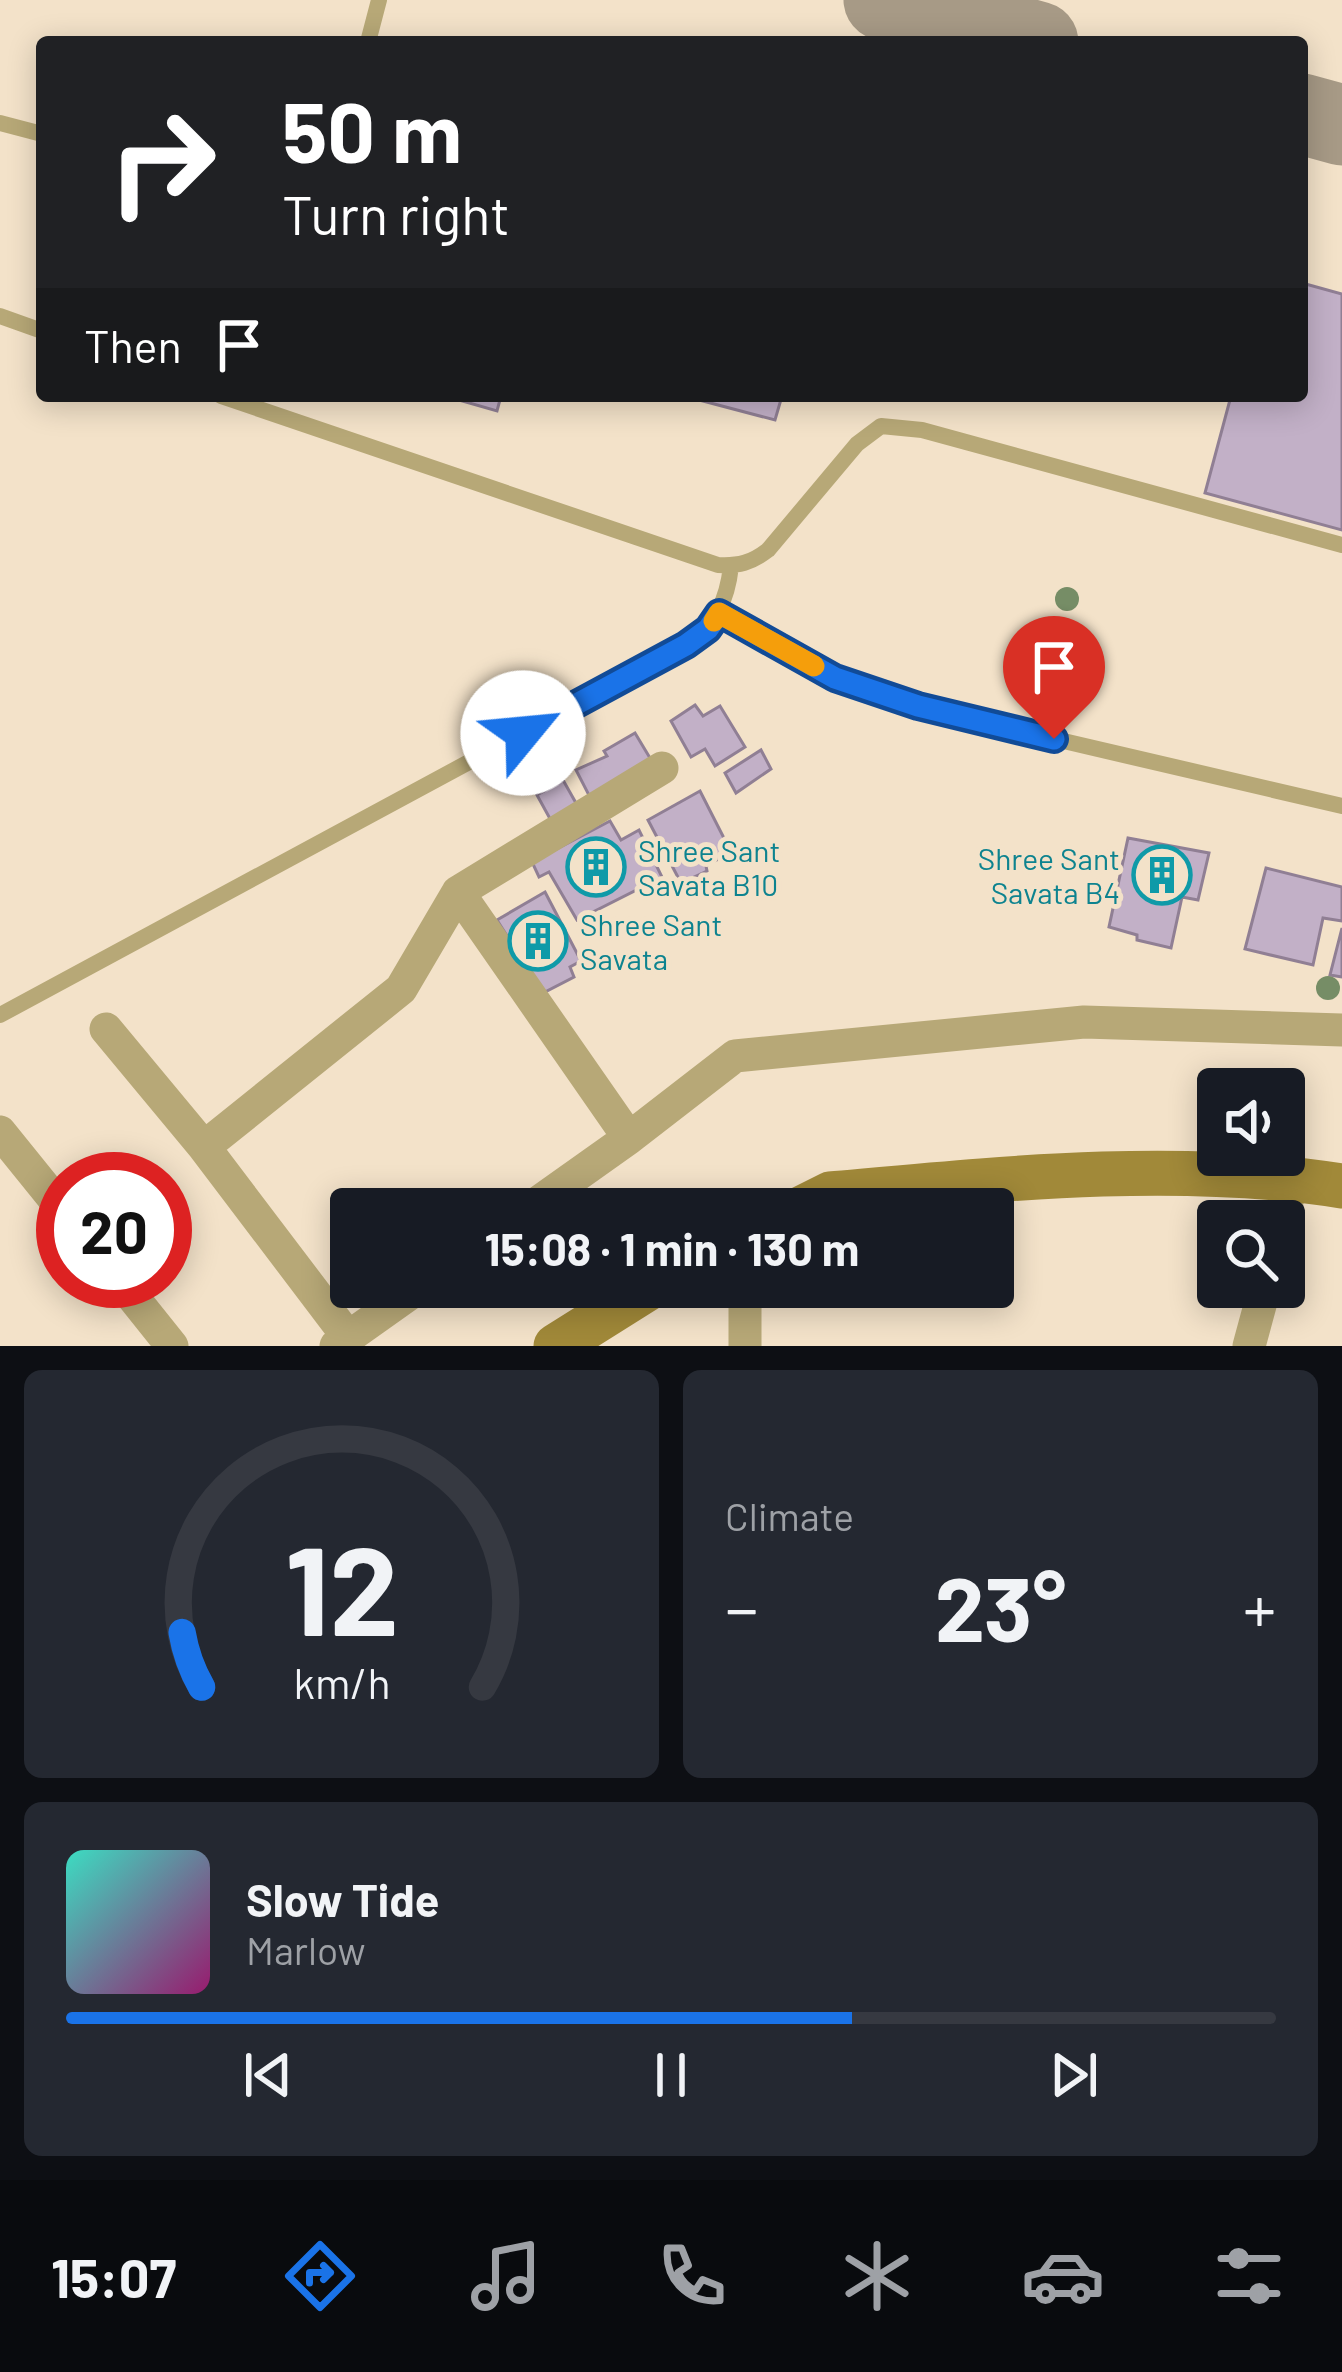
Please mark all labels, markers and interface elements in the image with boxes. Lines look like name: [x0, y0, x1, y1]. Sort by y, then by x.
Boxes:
text: 50 m: [282, 79, 462, 180]
icon: right: [84, 84, 240, 240]
text: Turn right: [282, 181, 510, 246]
icon: arrive: [206, 312, 272, 378]
text: Then: [84, 318, 182, 372]
pin: [1003, 616, 1105, 739]
icon: arrive: [1021, 634, 1087, 700]
position arrow: [460, 670, 586, 796]
place label: Shree Sant Savata B10: [638, 832, 780, 902]
building icon: Shree Sant Savata B10: [565, 836, 627, 898]
place label: Shree Sant Savata B4: [978, 840, 1120, 910]
building icon: Shree Sant Savata B4: [1131, 844, 1193, 906]
place label: Shree Sant Savata: [580, 906, 722, 976]
building icon: Shree Sant Savata: [507, 910, 569, 972]
map controls: [1197, 1068, 1305, 1308]
button: sound: [1197, 1068, 1305, 1176]
speed limit sign: 20: [36, 1152, 192, 1308]
button: search: [1197, 1200, 1305, 1308]
text: 15:08 · 1 min · 130 m: [485, 1221, 859, 1275]
text: Climate: [725, 1492, 854, 1539]
text: 12: [284, 1511, 399, 1661]
text: 23°: [935, 1552, 1066, 1660]
text: −: [725, 1567, 758, 1646]
text: +: [1243, 1567, 1276, 1646]
text: km/h: [293, 1656, 390, 1708]
text: Slow Tide: [246, 1872, 439, 1926]
text: Marlow: [246, 1926, 366, 1973]
icon: previous: [235, 2042, 301, 2108]
icon: pause: [638, 2042, 704, 2108]
icon: next: [1041, 2042, 1107, 2108]
icon: directions: [278, 2234, 362, 2318]
icon: music: [464, 2234, 548, 2318]
icon: phone: [650, 2234, 734, 2318]
icon: climate: [835, 2234, 919, 2318]
icon: car: [1021, 2234, 1105, 2318]
icon: filters: [1207, 2234, 1291, 2318]
text: 15:07: [51, 2244, 176, 2309]

